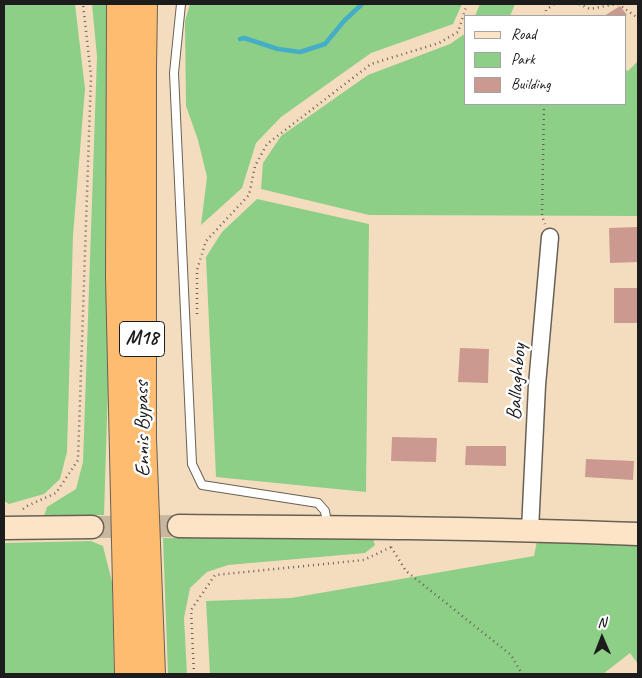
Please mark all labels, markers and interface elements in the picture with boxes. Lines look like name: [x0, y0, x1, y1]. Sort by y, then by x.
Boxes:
legend: [464, 15, 627, 105]
text: Road: [511, 25, 536, 44]
text: Park: [511, 50, 535, 69]
text: Building: [511, 75, 550, 94]
road number: M18: [120, 322, 164, 356]
street label: Ballaghboy: [502, 343, 532, 421]
street label: Ennis Bypass: [130, 381, 156, 477]
north arrow: [577, 613, 627, 663]
text: N: [597, 614, 606, 631]

